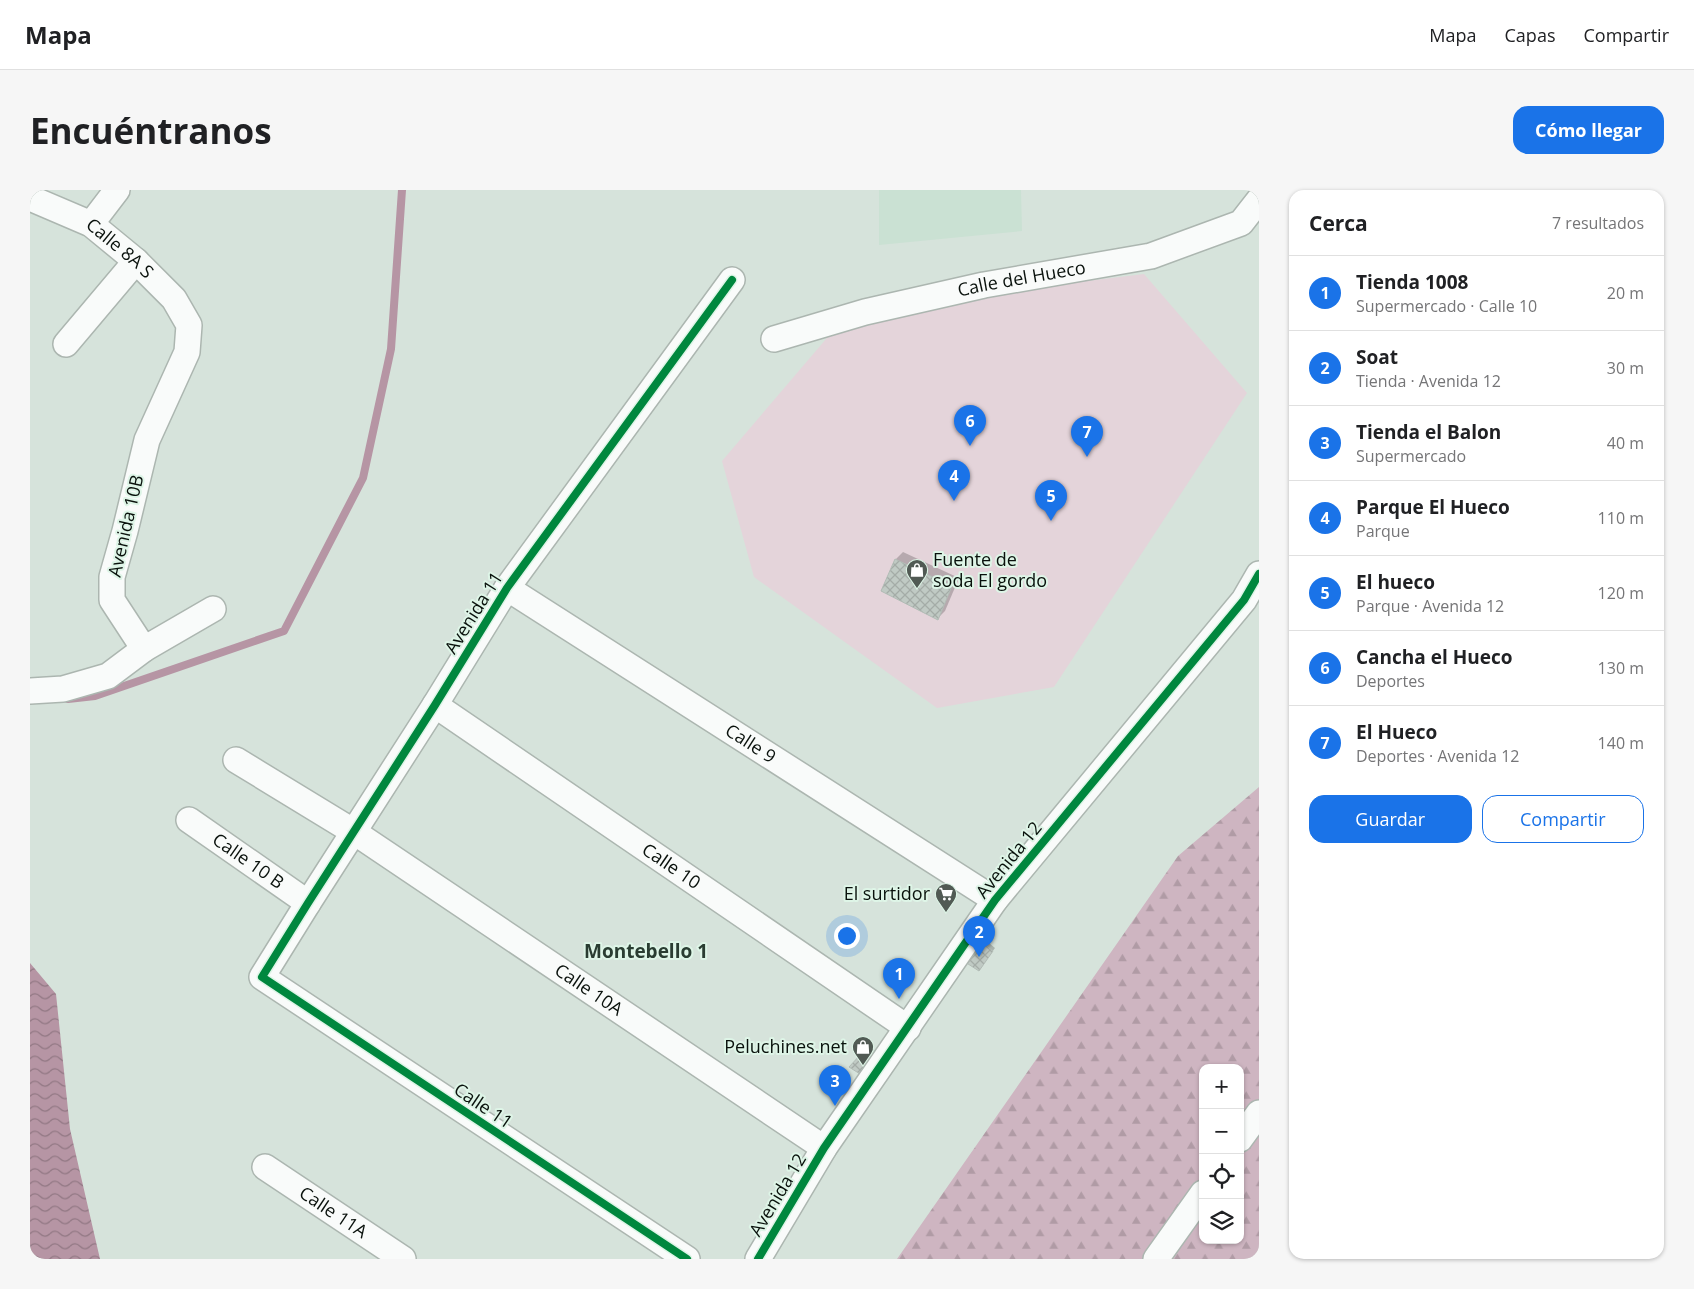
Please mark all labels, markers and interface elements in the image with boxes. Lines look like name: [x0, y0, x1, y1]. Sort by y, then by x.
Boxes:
text: Mapa: [25, 18, 92, 51]
text: Mapa: [1429, 23, 1477, 47]
text: Capas: [1505, 23, 1555, 47]
text: Compartir: [1583, 23, 1669, 47]
button: Cómo llegar: [1513, 106, 1664, 154]
text: Encuéntranos: [30, 107, 272, 154]
text: Cerca: [1309, 209, 1368, 237]
street label: Calle 8A S: [82, 212, 160, 283]
text: 7 resultados: [1552, 212, 1644, 234]
street label: Calle del Hueco: [955, 255, 1087, 302]
text: Tienda 1008: [1356, 269, 1468, 295]
text: 1: [1320, 282, 1330, 304]
text: 20 m: [1607, 282, 1644, 304]
text: Supermercado · Calle 10: [1356, 295, 1537, 317]
text: Soat: [1356, 344, 1398, 370]
text: 2: [1320, 357, 1330, 379]
text: 30 m: [1607, 357, 1644, 379]
text: Tienda · Avenida 12: [1356, 370, 1501, 392]
pin: 6: [954, 405, 986, 446]
pin: 7: [1071, 416, 1103, 457]
text: Tienda el Balon: [1356, 419, 1501, 445]
text: 3: [1320, 432, 1330, 454]
text: 40 m: [1607, 432, 1644, 454]
text: Supermercado: [1356, 445, 1466, 467]
pin: 4: [938, 460, 970, 501]
street label: Avenida 10B: [102, 472, 148, 579]
pin: 5: [1035, 480, 1067, 521]
text: Parque El Hueco: [1356, 494, 1510, 520]
text: 4: [1320, 507, 1330, 529]
text: 110 m: [1598, 507, 1644, 529]
text: Parque: [1356, 520, 1410, 542]
place label: Fuente de soda El gordo: [933, 547, 1047, 592]
shop icon: Fuente de soda El gordo: [905, 558, 929, 589]
street label: Avenida 11: [439, 567, 508, 658]
text: El hueco: [1356, 569, 1435, 595]
text: 5: [1320, 582, 1330, 604]
text: 120 m: [1598, 582, 1644, 604]
text: Parque · Avenida 12: [1356, 595, 1504, 617]
text: Cancha el Hueco: [1356, 644, 1512, 670]
text: 6: [1320, 657, 1330, 679]
text: 130 m: [1598, 657, 1644, 679]
text: Deportes: [1356, 670, 1425, 692]
street label: Calle 9: [721, 718, 781, 768]
text: El Hueco: [1356, 719, 1437, 745]
text: 7: [1320, 732, 1330, 754]
text: 140 m: [1598, 732, 1644, 754]
text: Deportes · Avenida 12: [1356, 745, 1519, 767]
button: Guardar: [1309, 795, 1472, 843]
button: Compartir: [1482, 795, 1644, 843]
street label: Avenida 12: [970, 816, 1047, 903]
street label: Calle 10 B: [208, 827, 289, 894]
street label: Calle 10: [638, 837, 706, 894]
place label: El surtidor: [844, 881, 931, 905]
supermarket icon: El surtidor: [934, 882, 958, 913]
pin: 2: [963, 916, 995, 957]
your location: [834, 923, 860, 949]
district label: Montebello 1: [584, 938, 708, 964]
street label: Calle 10A: [550, 957, 628, 1021]
pin: 1: [883, 958, 915, 999]
place label: Peluchines.net: [724, 1034, 847, 1058]
shop icon: Peluchines.net: [851, 1035, 875, 1066]
map controls: [1199, 1064, 1244, 1244]
button: +: [1199, 1064, 1244, 1109]
pin: 3: [819, 1065, 851, 1106]
street label: Calle 11: [450, 1077, 518, 1134]
button: −: [1199, 1109, 1244, 1154]
street label: Avenida 12: [743, 1149, 811, 1240]
button: locate: [1199, 1154, 1244, 1199]
street label: Calle 11A: [295, 1180, 373, 1243]
button: layers: [1199, 1199, 1244, 1244]

